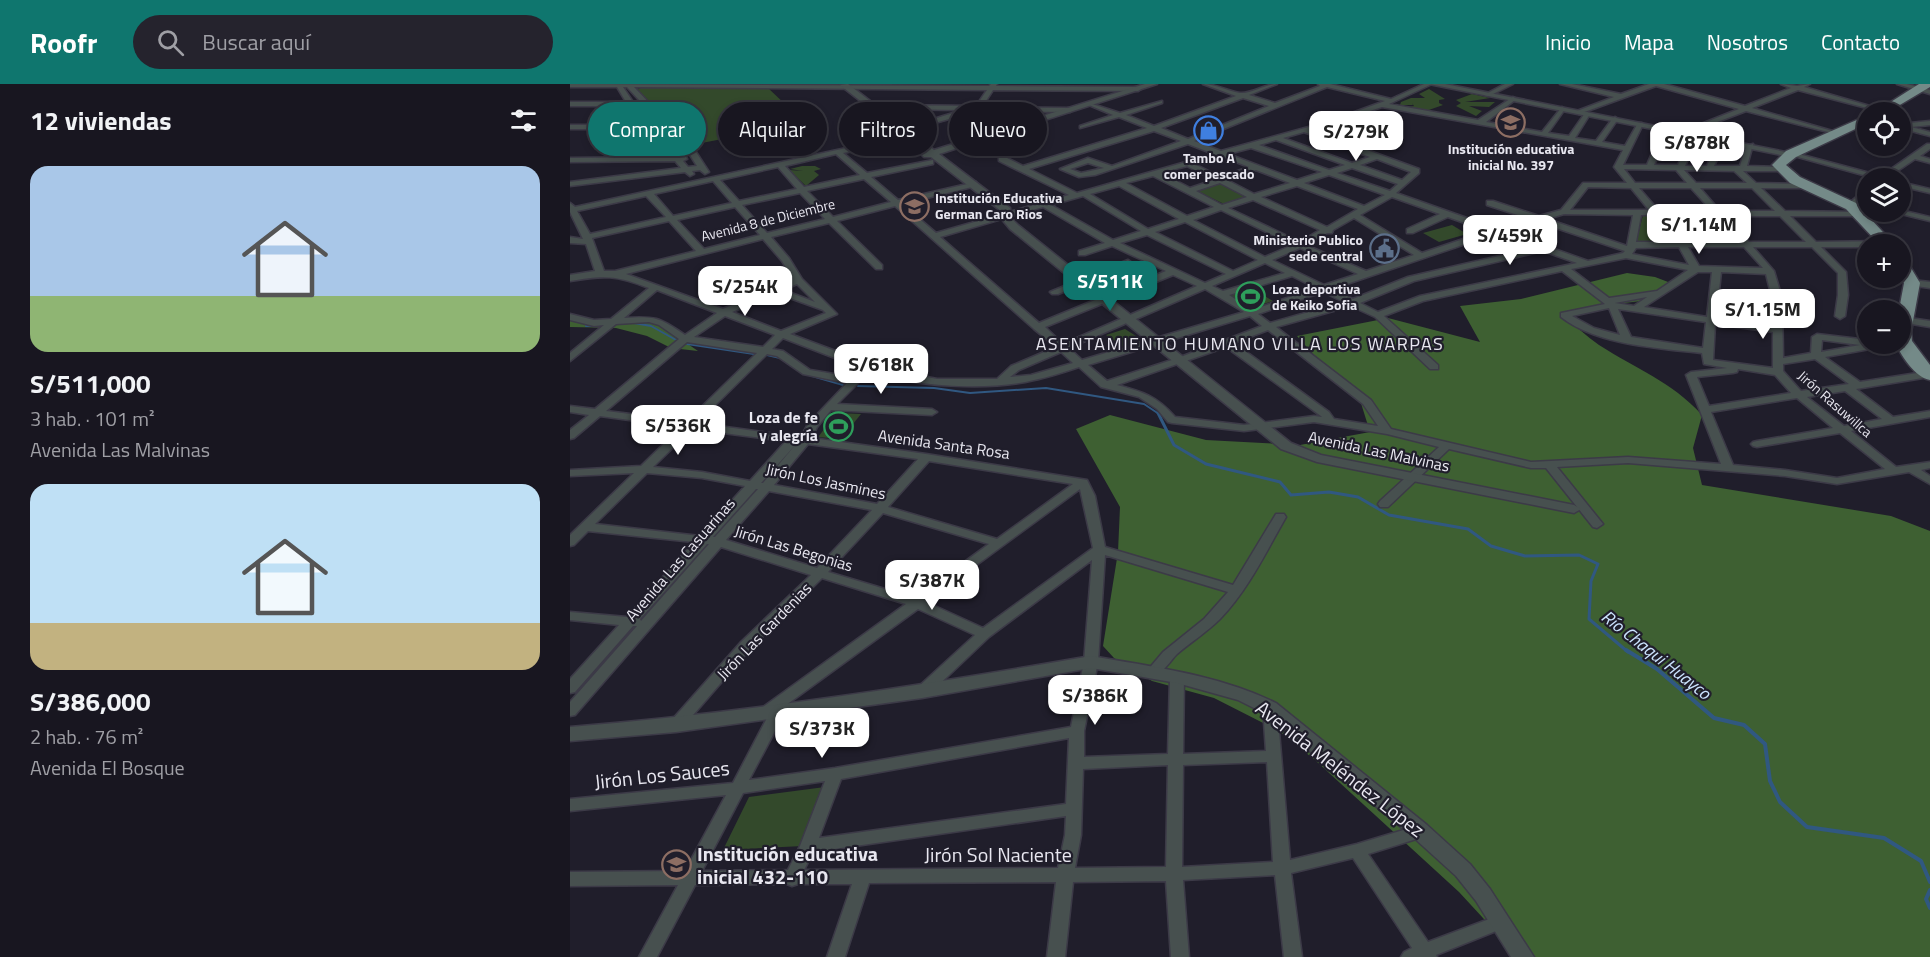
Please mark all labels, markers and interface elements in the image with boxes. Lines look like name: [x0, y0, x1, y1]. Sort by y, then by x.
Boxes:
search box: [133, 15, 553, 69]
text: Roofr: [30, 21, 97, 64]
text: Buscar aquí: [202, 25, 310, 59]
icon: search: [154, 26, 187, 59]
text: Inicio: [1545, 26, 1591, 58]
text: Mapa: [1624, 26, 1674, 58]
text: Nosotros: [1707, 26, 1788, 58]
text: Contacto: [1821, 26, 1900, 58]
text: 12 viviendas: [30, 101, 172, 140]
chip: Comprar: [588, 102, 706, 156]
chip: Alquilar: [718, 102, 827, 156]
chip: Filtros: [839, 102, 937, 156]
chip: Nuevo: [949, 102, 1047, 156]
map controls: [1857, 102, 1911, 354]
button: locate: [1857, 102, 1911, 156]
icon: filters: [507, 104, 540, 137]
school or university icon: Institución educativa inicial No. 397: [1495, 106, 1527, 138]
pin: S/279K: [1307, 111, 1405, 162]
shop icon: Tambo A comer pescado: [1193, 115, 1225, 147]
text: S/279K: [1323, 115, 1389, 146]
pin: S/878K: [1648, 122, 1746, 173]
text: S/878K: [1664, 126, 1730, 157]
place label: Institución educativa inicial No. 397: [1448, 138, 1574, 175]
place label: Tambo A comer pescado: [1164, 147, 1254, 184]
button: layers: [1857, 168, 1911, 222]
place label: Institución Educativa German Caro Rios: [935, 187, 1062, 224]
school or university icon: Institución Educativa German Caro Rios: [898, 190, 930, 222]
street label: Avenida 8 de Diciembre: [699, 193, 837, 246]
pin: S/1.14M: [1644, 204, 1754, 255]
icon: home: [231, 205, 339, 313]
text: S/1.14M: [1661, 208, 1737, 239]
pin: S/459K: [1461, 215, 1559, 266]
text: S/459K: [1477, 219, 1543, 250]
place label: Ministerio Publico sede central: [1253, 229, 1363, 266]
public building icon: Ministerio Publico sede central: [1368, 232, 1400, 264]
button: +: [1857, 234, 1911, 288]
pin: S/511K: [1061, 261, 1159, 312]
text: S/511K: [1077, 265, 1143, 296]
pin: S/254K: [696, 266, 794, 317]
text: S/254K: [712, 270, 778, 301]
place label: Loza deportiva de Keiko Sofia: [1272, 278, 1361, 315]
sports icon: Loza deportiva de Keiko Sofia: [1235, 281, 1267, 313]
pin: S/1.15M: [1708, 289, 1818, 340]
text: S/1.15M: [1725, 293, 1801, 324]
button: −: [1857, 300, 1911, 354]
district label: ASENTAMIENTO HUMANO VILLA LOS WARPAS: [1036, 330, 1444, 357]
pin: S/618K: [832, 344, 930, 395]
text: S/618K: [848, 348, 914, 379]
text: S/511,000: [30, 364, 150, 403]
street label: Jirón Rasuwillca: [1793, 365, 1877, 442]
text: 3 hab. · 101 m²: [30, 403, 155, 434]
pin: S/536K: [629, 405, 727, 456]
place label: Loza de fe y alegría: [749, 405, 818, 447]
text: S/536K: [645, 409, 711, 440]
sports icon: Loza de fe y alegría: [823, 410, 855, 442]
street label: Avenida Santa Rosa: [876, 423, 1012, 465]
street label: Avenida Las Malvinas: [1306, 424, 1452, 478]
text: Avenida Las Malvinas: [30, 434, 210, 465]
street label: Jirón Los Jasmines: [764, 457, 888, 505]
street label: Avenida Las Casuarinas: [619, 492, 741, 626]
street label: Jirón Las Begonias: [732, 519, 856, 577]
icon: home: [231, 523, 339, 631]
pin: S/387K: [883, 560, 981, 611]
text: S/387K: [899, 564, 965, 595]
street label: Jirón Las Gardenias: [711, 577, 817, 685]
water label: Río Chaqui Huayco: [1596, 603, 1718, 707]
pin: S/386K: [1046, 675, 1144, 726]
text: S/386K: [1062, 679, 1128, 710]
text: S/386,000: [30, 682, 150, 721]
street label: Avenida Meléndez López: [1249, 693, 1432, 845]
pin: S/373K: [773, 708, 871, 759]
text: S/373K: [789, 712, 855, 743]
text: 2 hab. · 76 m²: [30, 721, 143, 752]
text: Avenida El Bosque: [30, 752, 185, 783]
street label: Jirón Los Sauces: [593, 752, 731, 797]
place label: Institución educativa inicial 432-110: [697, 838, 878, 892]
street label: Jirón Sol Naciente: [924, 839, 1072, 870]
school or university icon: Institución educativa inicial 432-110: [660, 849, 692, 881]

